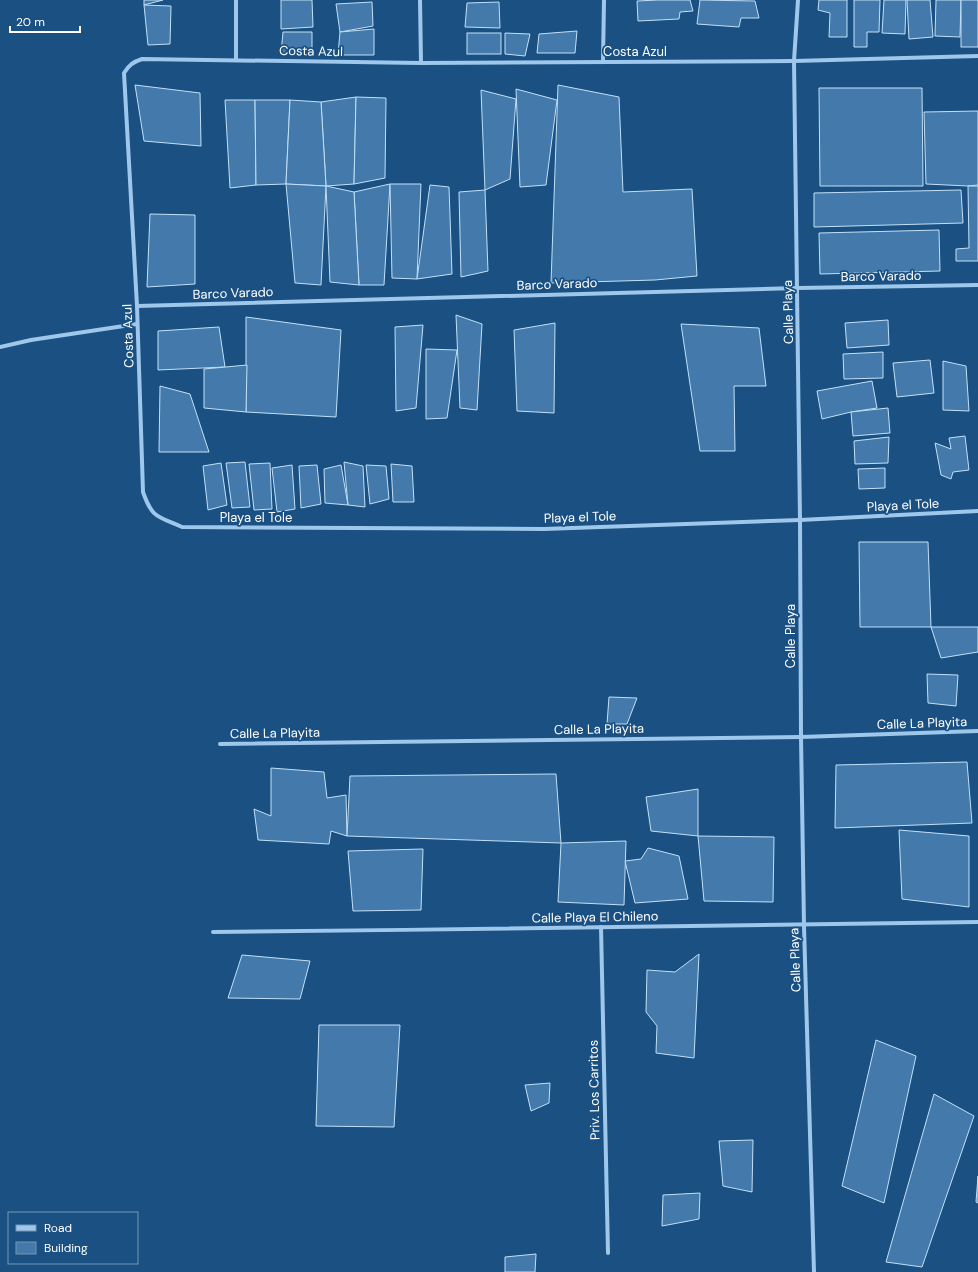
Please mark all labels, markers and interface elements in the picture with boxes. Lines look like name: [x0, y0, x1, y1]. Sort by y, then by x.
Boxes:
scale bar: [10, 8, 80, 34]
text: 20 m: [16, 14, 45, 30]
street label: Costa Azul: [279, 42, 343, 60]
street label: Costa Azul: [603, 43, 667, 60]
street label: Barco Varado: [840, 267, 922, 285]
street label: Barco Varado: [516, 274, 598, 294]
street label: Calle Playa: [779, 280, 797, 344]
street label: Barco Varado: [192, 283, 274, 303]
street label: Costa Azul: [118, 304, 138, 368]
street label: Playa el Tole: [866, 495, 940, 515]
street label: Playa el Tole: [543, 507, 617, 527]
street label: Playa el Tole: [220, 509, 292, 526]
street label: Calle Playa: [782, 604, 799, 668]
street label: Calle La Playita: [877, 713, 967, 733]
street label: Calle La Playita: [554, 720, 644, 738]
street label: Calle La Playita: [230, 724, 320, 742]
street label: Calle Playa El Chileno: [531, 907, 659, 927]
street label: Calle Playa: [785, 928, 805, 992]
street label: Priv. Los Carritos: [585, 1040, 603, 1140]
legend: [8, 1212, 138, 1264]
text: Road: [44, 1220, 72, 1236]
text: Building: [44, 1240, 88, 1256]

